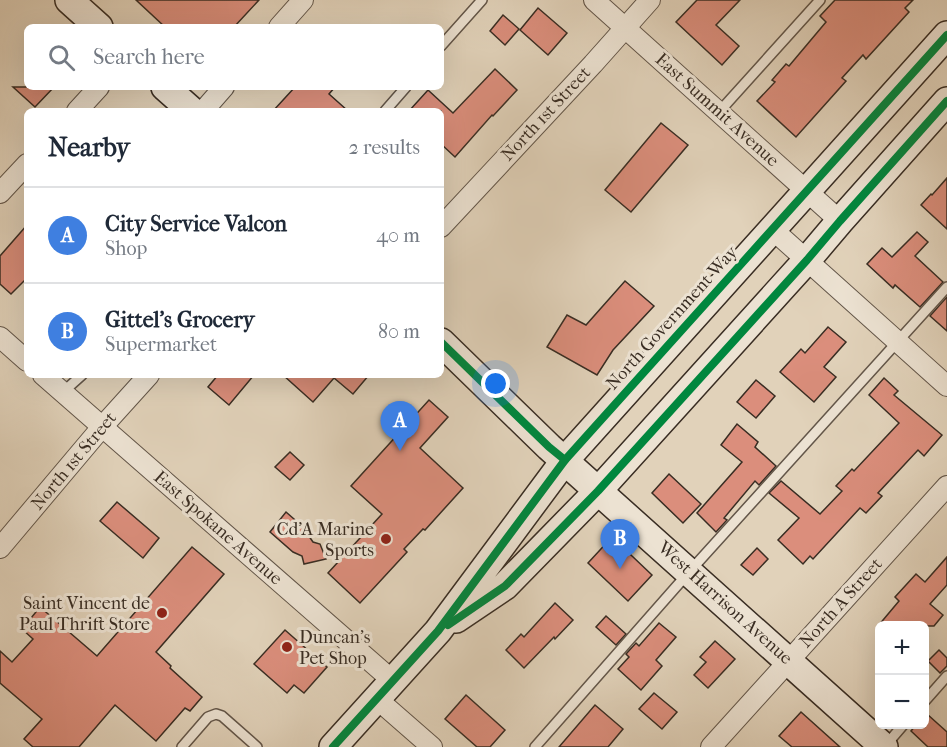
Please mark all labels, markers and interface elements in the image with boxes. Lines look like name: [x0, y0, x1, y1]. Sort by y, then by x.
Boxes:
search box: [24, 24, 444, 90]
icon: search: [45, 41, 78, 74]
text: Search here: [93, 44, 205, 70]
street label: East Summit Avenue: [651, 49, 783, 171]
street label: North 1st Street: [497, 62, 595, 166]
text: Nearby: [48, 132, 130, 163]
text: 2 results: [349, 136, 420, 159]
text: City Service Valcon: [105, 211, 287, 237]
text: A: [61, 224, 74, 247]
text: 40 m: [376, 224, 420, 247]
text: Shop: [105, 237, 147, 260]
street label: North Government Way: [602, 241, 743, 394]
text: Gittel's Grocery: [105, 307, 255, 333]
text: B: [61, 320, 74, 343]
text: 80 m: [378, 320, 420, 343]
text: Supermarket: [105, 333, 217, 356]
your location: [481, 369, 510, 398]
pin: A: [380, 402, 420, 451]
street label: North 1st Street: [27, 407, 121, 514]
street label: East Spokane Avenue: [150, 467, 286, 589]
place label: Cd'A Marine Sports: [276, 519, 374, 561]
pin: B: [600, 520, 640, 569]
marker: Cd'A Marine Sports: [379, 532, 393, 546]
street label: West Harrison Avenue: [653, 536, 797, 669]
street label: North A Street: [795, 553, 887, 652]
place label: Saint Vincent de Paul Thrift Store: [19, 593, 150, 635]
marker: Saint Vincent de Paul Thrift Store: [155, 606, 169, 620]
map controls: [875, 621, 929, 729]
button: +: [875, 621, 929, 675]
place label: Duncan's Pet Shop: [299, 627, 371, 669]
marker: Duncan's Pet Shop: [280, 640, 294, 654]
button: −: [875, 675, 929, 729]

